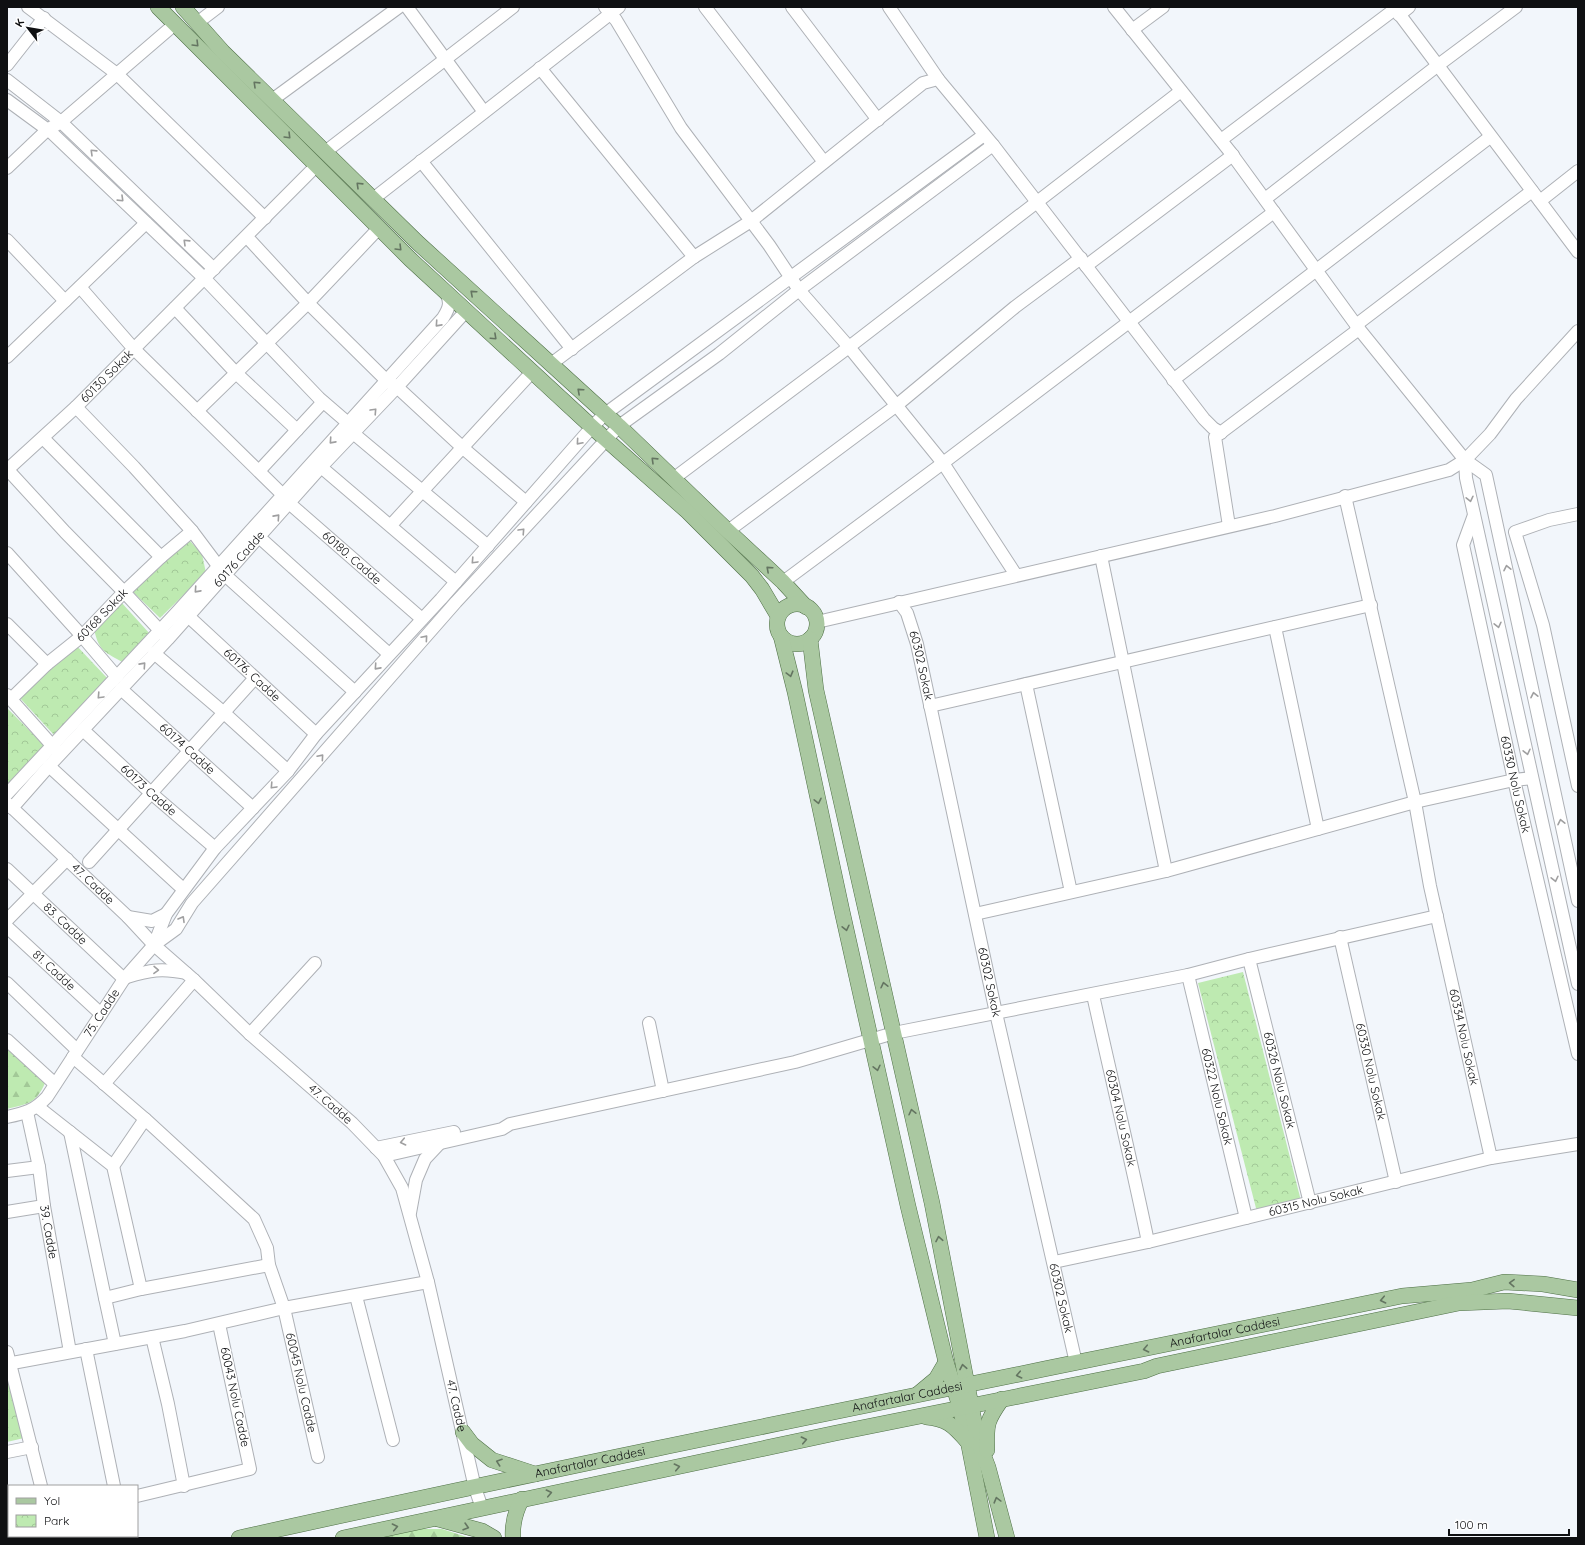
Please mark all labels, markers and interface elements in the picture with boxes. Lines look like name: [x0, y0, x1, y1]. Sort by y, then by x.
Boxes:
north arrow: [8, 8, 48, 48]
text: K: [12, 16, 27, 30]
one-way arrow: [191, 40, 199, 47]
one-way arrow: [253, 81, 261, 89]
one-way arrow: [283, 131, 291, 139]
one-way arrow: [90, 149, 98, 157]
one-way arrow: [356, 182, 364, 190]
one-way arrow: [116, 194, 124, 202]
one-way arrow: [183, 239, 191, 247]
one-way arrow: [395, 243, 402, 251]
one-way arrow: [471, 291, 478, 298]
one-way arrow: [435, 319, 442, 327]
one-way arrow: [490, 332, 497, 339]
street label: 60130 Sokak: [77, 346, 136, 405]
one-way arrow: [577, 388, 585, 395]
one-way arrow: [369, 408, 377, 416]
one-way arrow: [329, 436, 336, 444]
one-way arrow: [576, 438, 583, 445]
one-way arrow: [651, 457, 659, 465]
one-way arrow: [1466, 495, 1474, 502]
one-way arrow: [272, 514, 280, 522]
street label: 60176 Cadde: [210, 527, 268, 590]
street label: 60180. Cadde: [319, 527, 385, 587]
one-way arrow: [517, 529, 524, 536]
one-way arrow: [472, 556, 479, 564]
one-way arrow: [1503, 565, 1511, 571]
one-way arrow: [766, 566, 774, 574]
street label: 60168 Sokak: [73, 585, 131, 645]
one-way arrow: [195, 585, 202, 592]
one-way arrow: [1494, 622, 1502, 629]
street label: 60302 Sokak: [906, 629, 937, 702]
one-way arrow: [420, 635, 428, 643]
street label: 60176. Cadde: [221, 645, 284, 705]
one-way arrow: [138, 663, 145, 670]
one-way arrow: [375, 663, 382, 670]
one-way arrow: [786, 671, 794, 677]
one-way arrow: [98, 691, 105, 698]
one-way arrow: [1530, 692, 1538, 698]
street label: 60174 Cadde: [156, 719, 219, 777]
street label: 60330 Nolu Sokak: [1498, 734, 1534, 835]
one-way arrow: [1522, 749, 1530, 756]
one-way arrow: [316, 754, 323, 761]
street label: 60173 Cadde: [118, 761, 180, 819]
one-way arrow: [271, 781, 278, 789]
one-way arrow: [814, 798, 822, 804]
one-way arrow: [1557, 819, 1566, 825]
street label: 47. Cadde: [69, 860, 118, 907]
one-way arrow: [1550, 876, 1558, 882]
street label: 83. Cadde: [41, 899, 91, 948]
one-way arrow: [178, 916, 185, 923]
one-way arrow: [841, 925, 849, 931]
street label: 60302 Sokak: [975, 946, 1005, 1018]
street label: 81. Cadde: [30, 947, 79, 994]
one-way arrow: [153, 966, 159, 974]
one-way arrow: [880, 982, 888, 989]
street label: 75. Cadde: [80, 986, 123, 1040]
street label: 60334 Nolu Sokak: [1446, 987, 1482, 1087]
street label: 60330 Nolu Sokak: [1353, 1021, 1390, 1122]
street label: 60326 Nolu Sokak: [1260, 1030, 1299, 1130]
street label: 60322 Nolu Sokak: [1199, 1046, 1236, 1147]
one-way arrow: [873, 1065, 881, 1072]
street label: 60304 Nolu Sokak: [1103, 1068, 1140, 1168]
street label: 47. Cadde: [306, 1081, 356, 1127]
one-way arrow: [908, 1109, 917, 1116]
one-way arrow: [400, 1137, 406, 1146]
street label: 60315 Nolu Sokak: [1267, 1182, 1365, 1219]
street label: 39. Cadde: [37, 1204, 61, 1260]
one-way arrow: [935, 1236, 944, 1242]
street label: 60302 Sokak: [1046, 1262, 1077, 1334]
one-way arrow: [1509, 1279, 1515, 1287]
one-way arrow: [1380, 1295, 1386, 1304]
street label: Anafartalar Caddesi: [1168, 1313, 1281, 1350]
street label: 60045 Nolu Cadde: [283, 1331, 320, 1434]
one-way arrow: [1143, 1344, 1149, 1352]
street label: 60043 Nolu Cadde: [218, 1346, 253, 1448]
one-way arrow: [960, 1364, 968, 1370]
one-way arrow: [1016, 1371, 1022, 1379]
street label: 47. Cadde: [444, 1378, 470, 1434]
street label: Anafartalar Caddesi: [851, 1378, 964, 1415]
one-way arrow: [801, 1436, 807, 1444]
street label: Anafartalar Caddesi: [533, 1443, 646, 1481]
one-way arrow: [495, 1459, 502, 1467]
one-way arrow: [673, 1463, 680, 1471]
legend: [8, 1485, 138, 1537]
one-way arrow: [546, 1490, 552, 1498]
text: Yol: [44, 1493, 60, 1508]
one-way arrow: [993, 1497, 1002, 1504]
scale bar: [1449, 1511, 1569, 1537]
text: Park: [44, 1513, 69, 1528]
text: 100 m: [1455, 1517, 1488, 1532]
one-way arrow: [462, 1522, 469, 1531]
one-way arrow: [392, 1524, 398, 1532]

